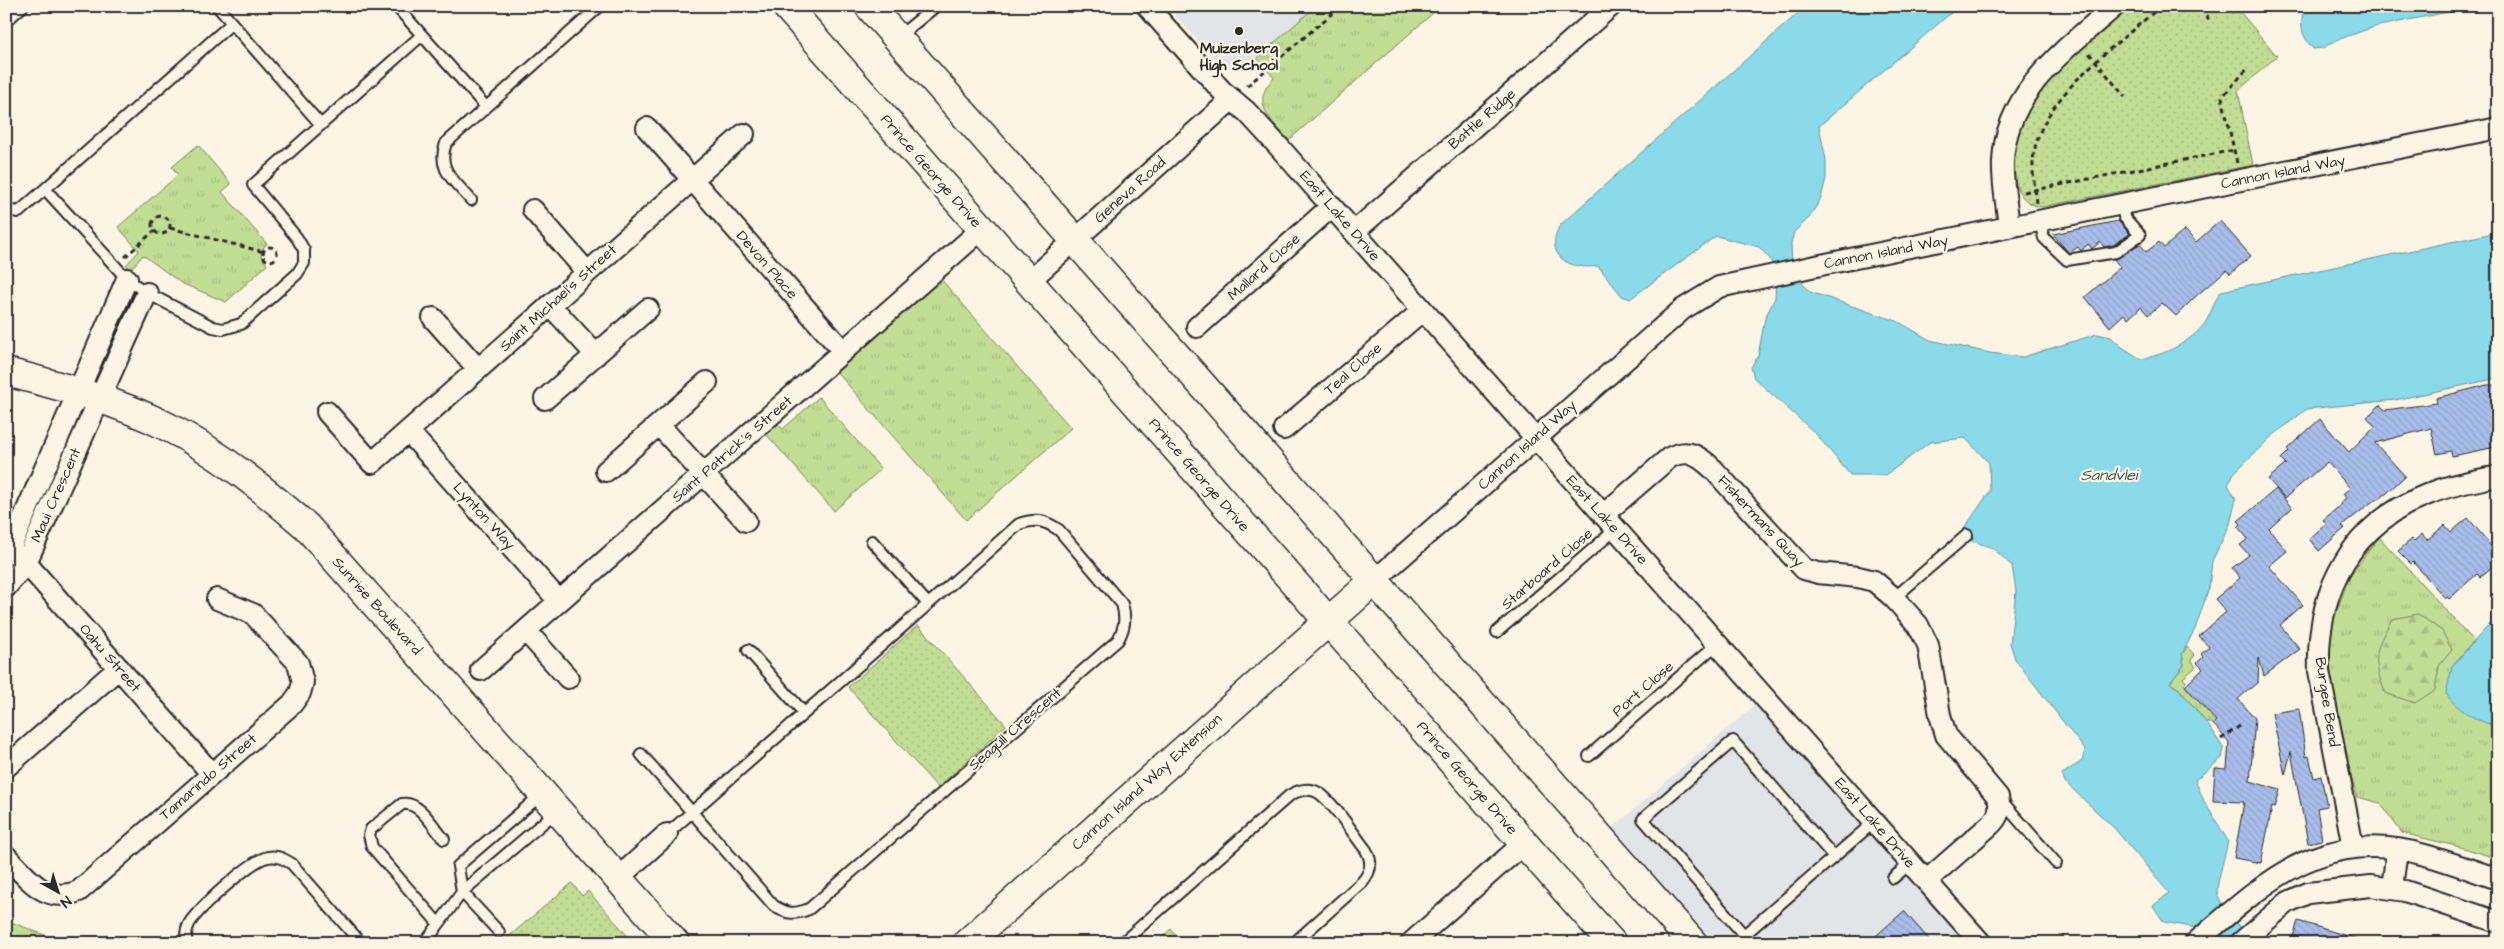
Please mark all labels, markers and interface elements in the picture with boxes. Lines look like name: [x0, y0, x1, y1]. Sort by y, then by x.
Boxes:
marker: Muizenberg High School: [1233, 25, 1245, 37]
place label: Muizenberg High School: [1200, 38, 1279, 78]
street label: Battle Ridge: [1444, 84, 1521, 155]
street label: Prince George Drive: [875, 110, 986, 233]
street label: Cannon Island Way: [2219, 150, 2347, 195]
street label: Geneva Road: [1090, 152, 1171, 228]
street label: East Lake Drive: [1295, 166, 1385, 266]
street label: Devon Place: [731, 226, 803, 304]
street label: Mallard Close: [1223, 229, 1305, 305]
street label: Cannon Island Way: [1822, 230, 1950, 275]
street label: Saint Michael's Street: [495, 240, 621, 356]
street label: Teal Close: [1319, 338, 1387, 400]
street label: Saint Patrick's Street: [667, 391, 797, 507]
street label: Cannon Island Way: [1473, 395, 1582, 496]
street label: Prince George Drive: [1143, 414, 1254, 537]
street label: Maui Crescent: [26, 444, 86, 546]
water label: Sandvlei: [2081, 464, 2140, 486]
street label: Fishermans Quay: [1712, 470, 1809, 572]
street label: East Lake Drive: [1561, 471, 1653, 569]
street label: Lynton Way: [447, 478, 520, 555]
street label: Starboard Close: [1497, 523, 1597, 615]
street label: Sunrise Boulevard: [327, 552, 427, 660]
street label: Oahu Street: [74, 619, 146, 697]
street label: Port Close: [1608, 656, 1678, 722]
street label: Burgee Bend: [2309, 656, 2344, 749]
street label: Seagull Crescent: [964, 683, 1067, 776]
street label: Cannon Island Way Extension: [1067, 708, 1228, 856]
street label: Prince George Drive: [1411, 717, 1522, 840]
street label: Tamarindo Street: [155, 729, 261, 825]
street label: East Lake Drive: [1830, 773, 1920, 873]
north arrow: [32, 866, 82, 916]
text: N: [56, 891, 75, 912]

